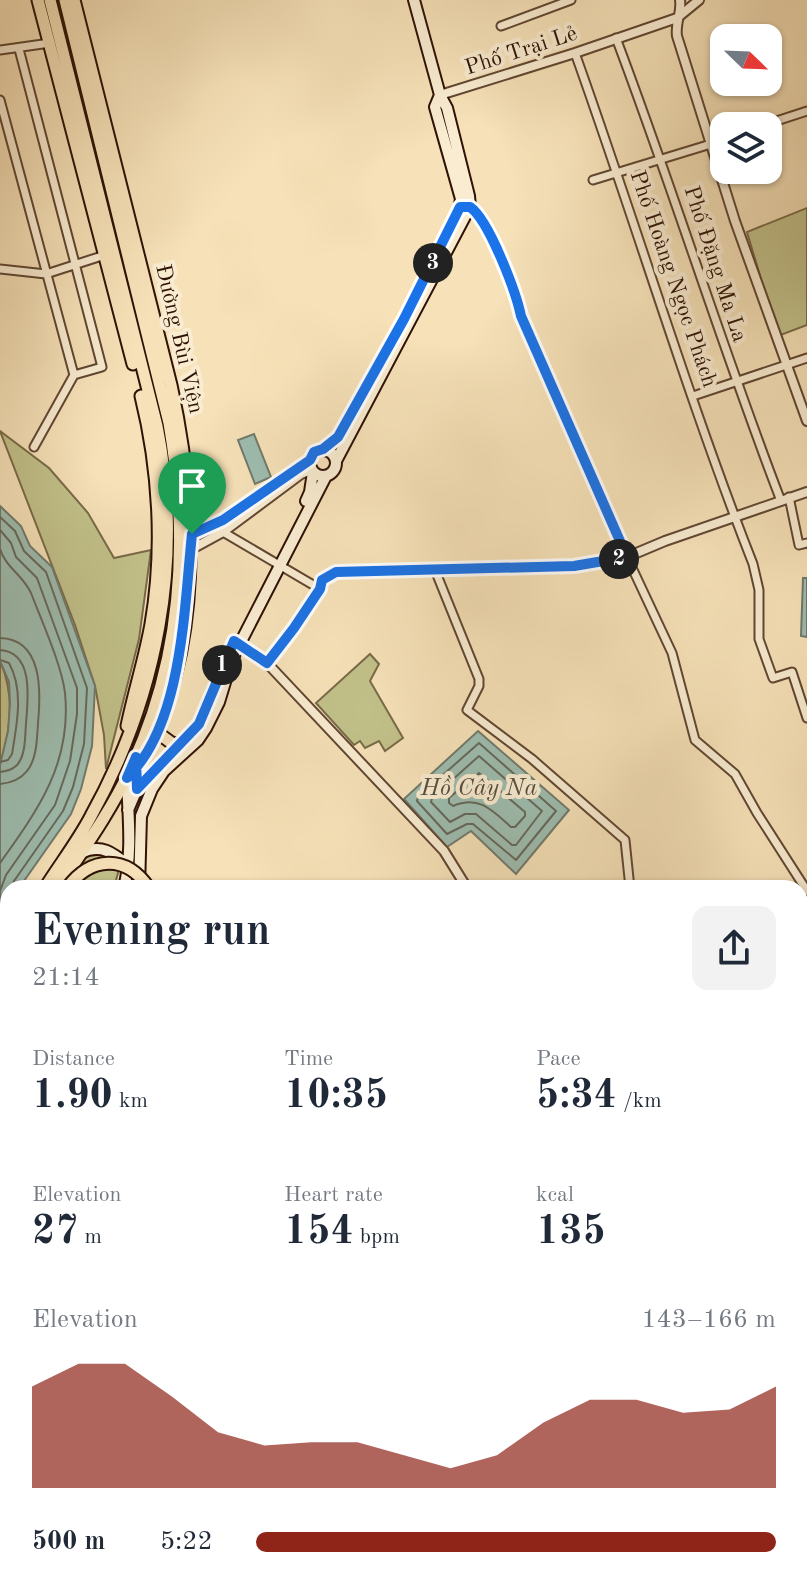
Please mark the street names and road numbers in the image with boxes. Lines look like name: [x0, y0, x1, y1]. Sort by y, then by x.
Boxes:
street label: Phố Trại Lẻ: [462, 23, 580, 79]
street label: Phố Hoàng Ngọc Phách: [626, 168, 721, 390]
street label: Phố Đặng Ma La: [679, 183, 751, 345]
street label: Đường Bùi Viện: [151, 262, 207, 416]

